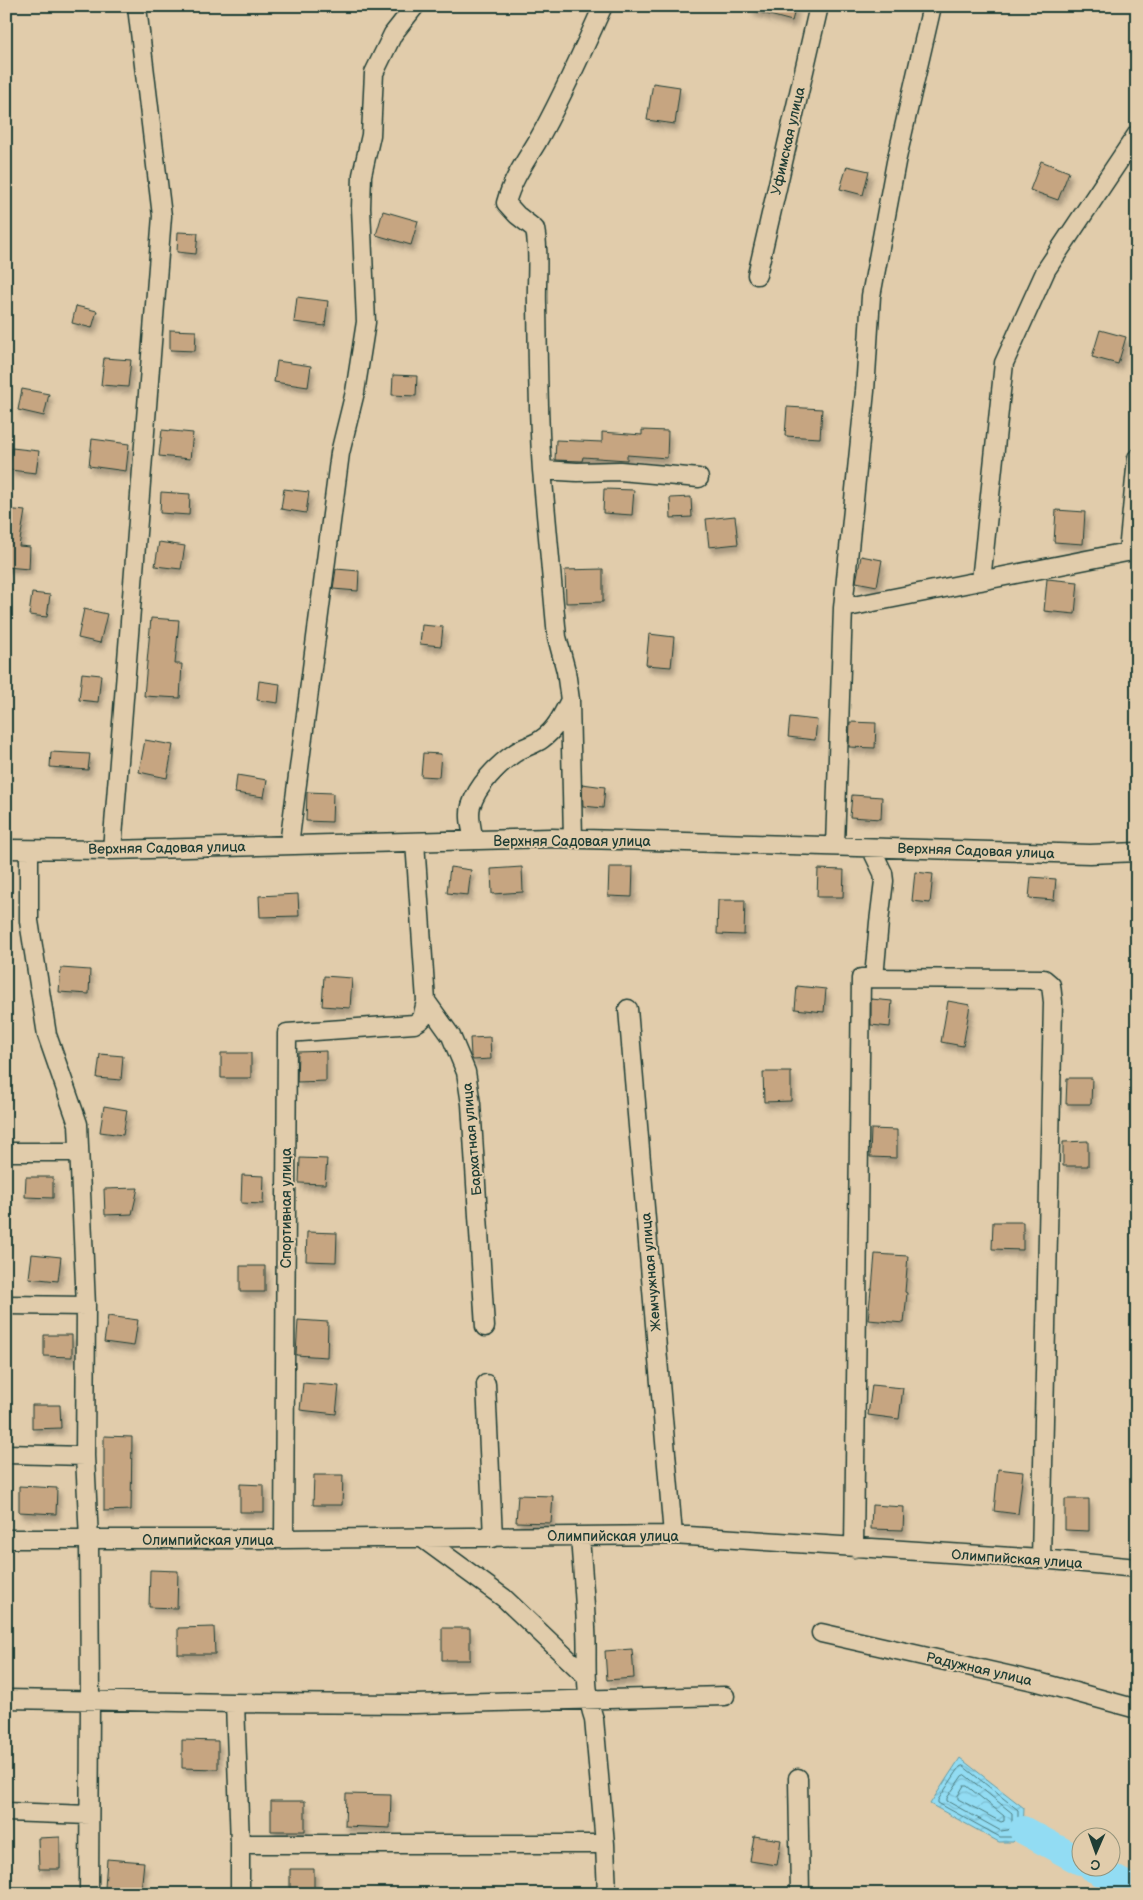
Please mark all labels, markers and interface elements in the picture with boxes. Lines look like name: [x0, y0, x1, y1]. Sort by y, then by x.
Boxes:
street label: Уфимская улица: [767, 85, 809, 197]
street label: Верхняя Садовая улица: [493, 833, 651, 850]
street label: Верхняя Садовая улица: [88, 838, 247, 858]
street label: Верхняя Садовая улица: [897, 840, 1056, 862]
street label: Бархатная улица: [459, 1081, 485, 1196]
street label: Спортивная улица: [278, 1147, 295, 1268]
street label: Жемчужная улица: [637, 1211, 665, 1332]
street label: Олимпийская улица: [547, 1528, 680, 1545]
street label: Олимпийская улица: [142, 1532, 275, 1549]
street label: Олимпийская улица: [951, 1546, 1084, 1572]
street label: Радужная улица: [924, 1649, 1034, 1690]
north arrow: [1070, 1828, 1120, 1878]
text: С: [1090, 1856, 1101, 1873]

